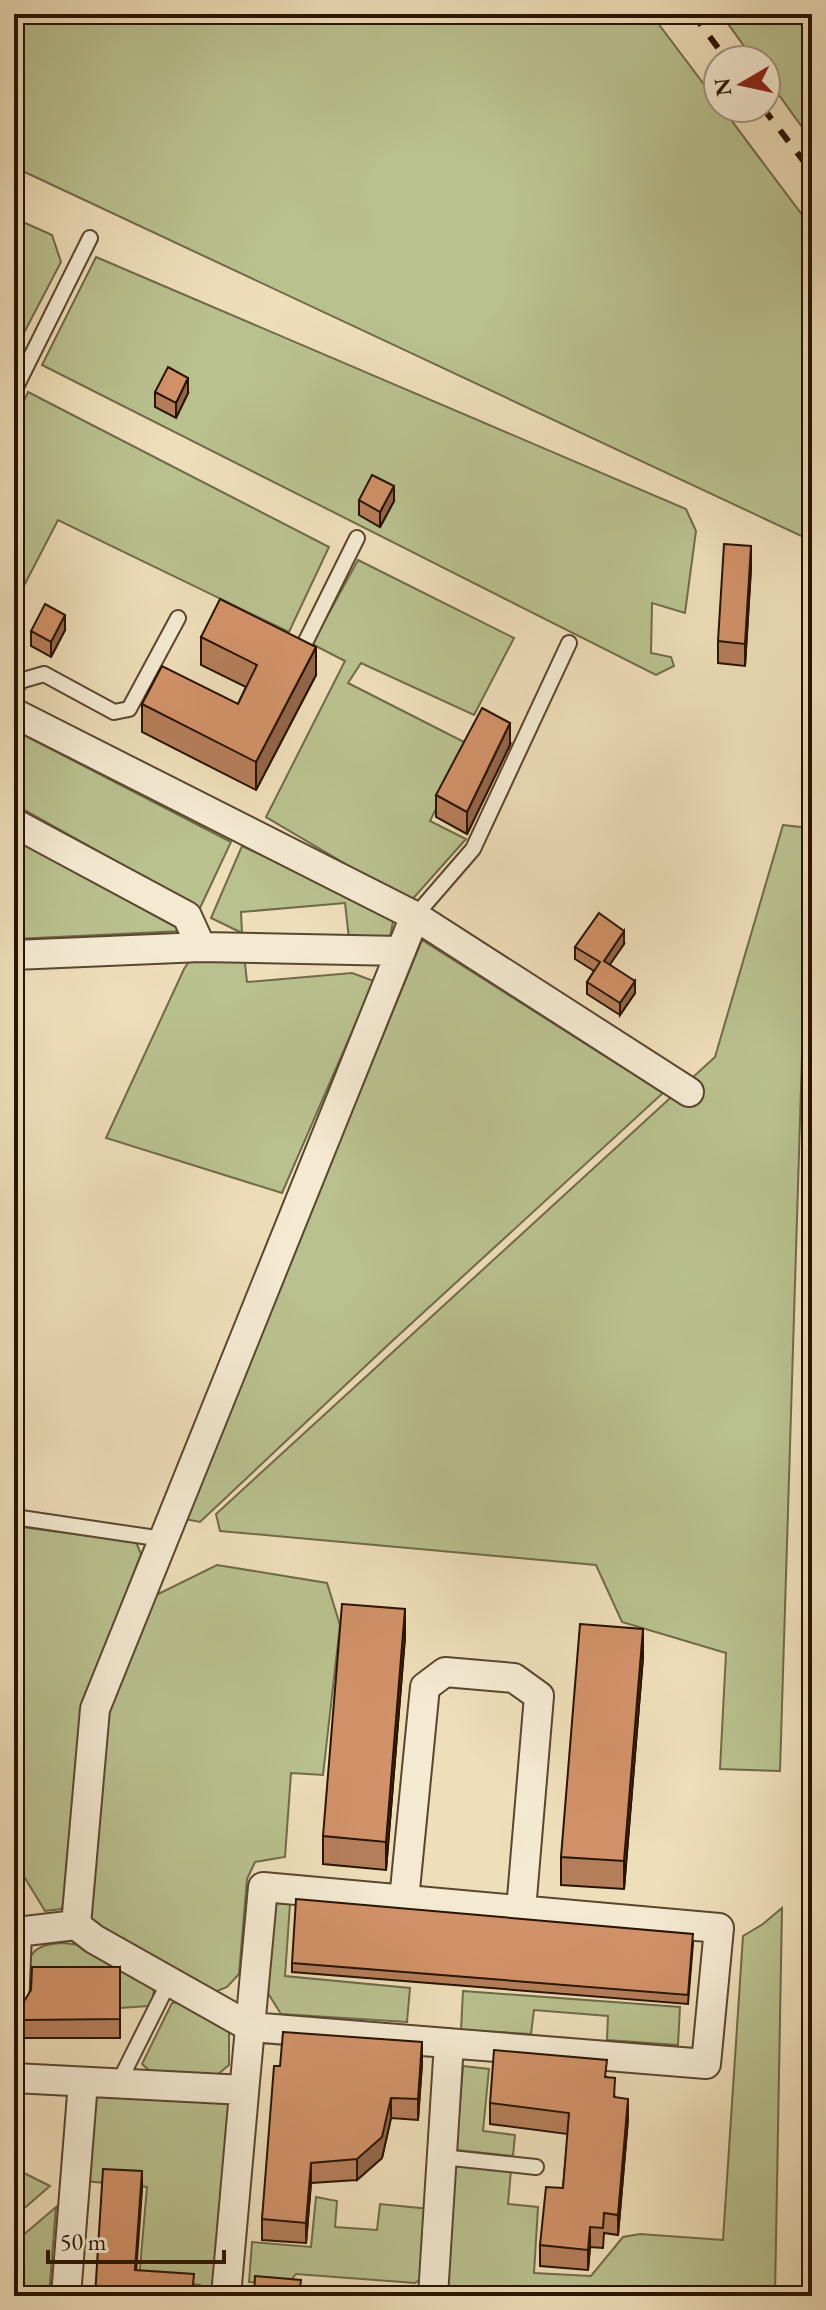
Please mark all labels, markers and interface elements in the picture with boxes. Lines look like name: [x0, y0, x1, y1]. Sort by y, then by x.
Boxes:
north arrow: [702, 44, 782, 124]
text: N: [707, 76, 738, 98]
scale bar: [48, 2214, 224, 2264]
text: 50 m: [60, 2226, 107, 2257]

